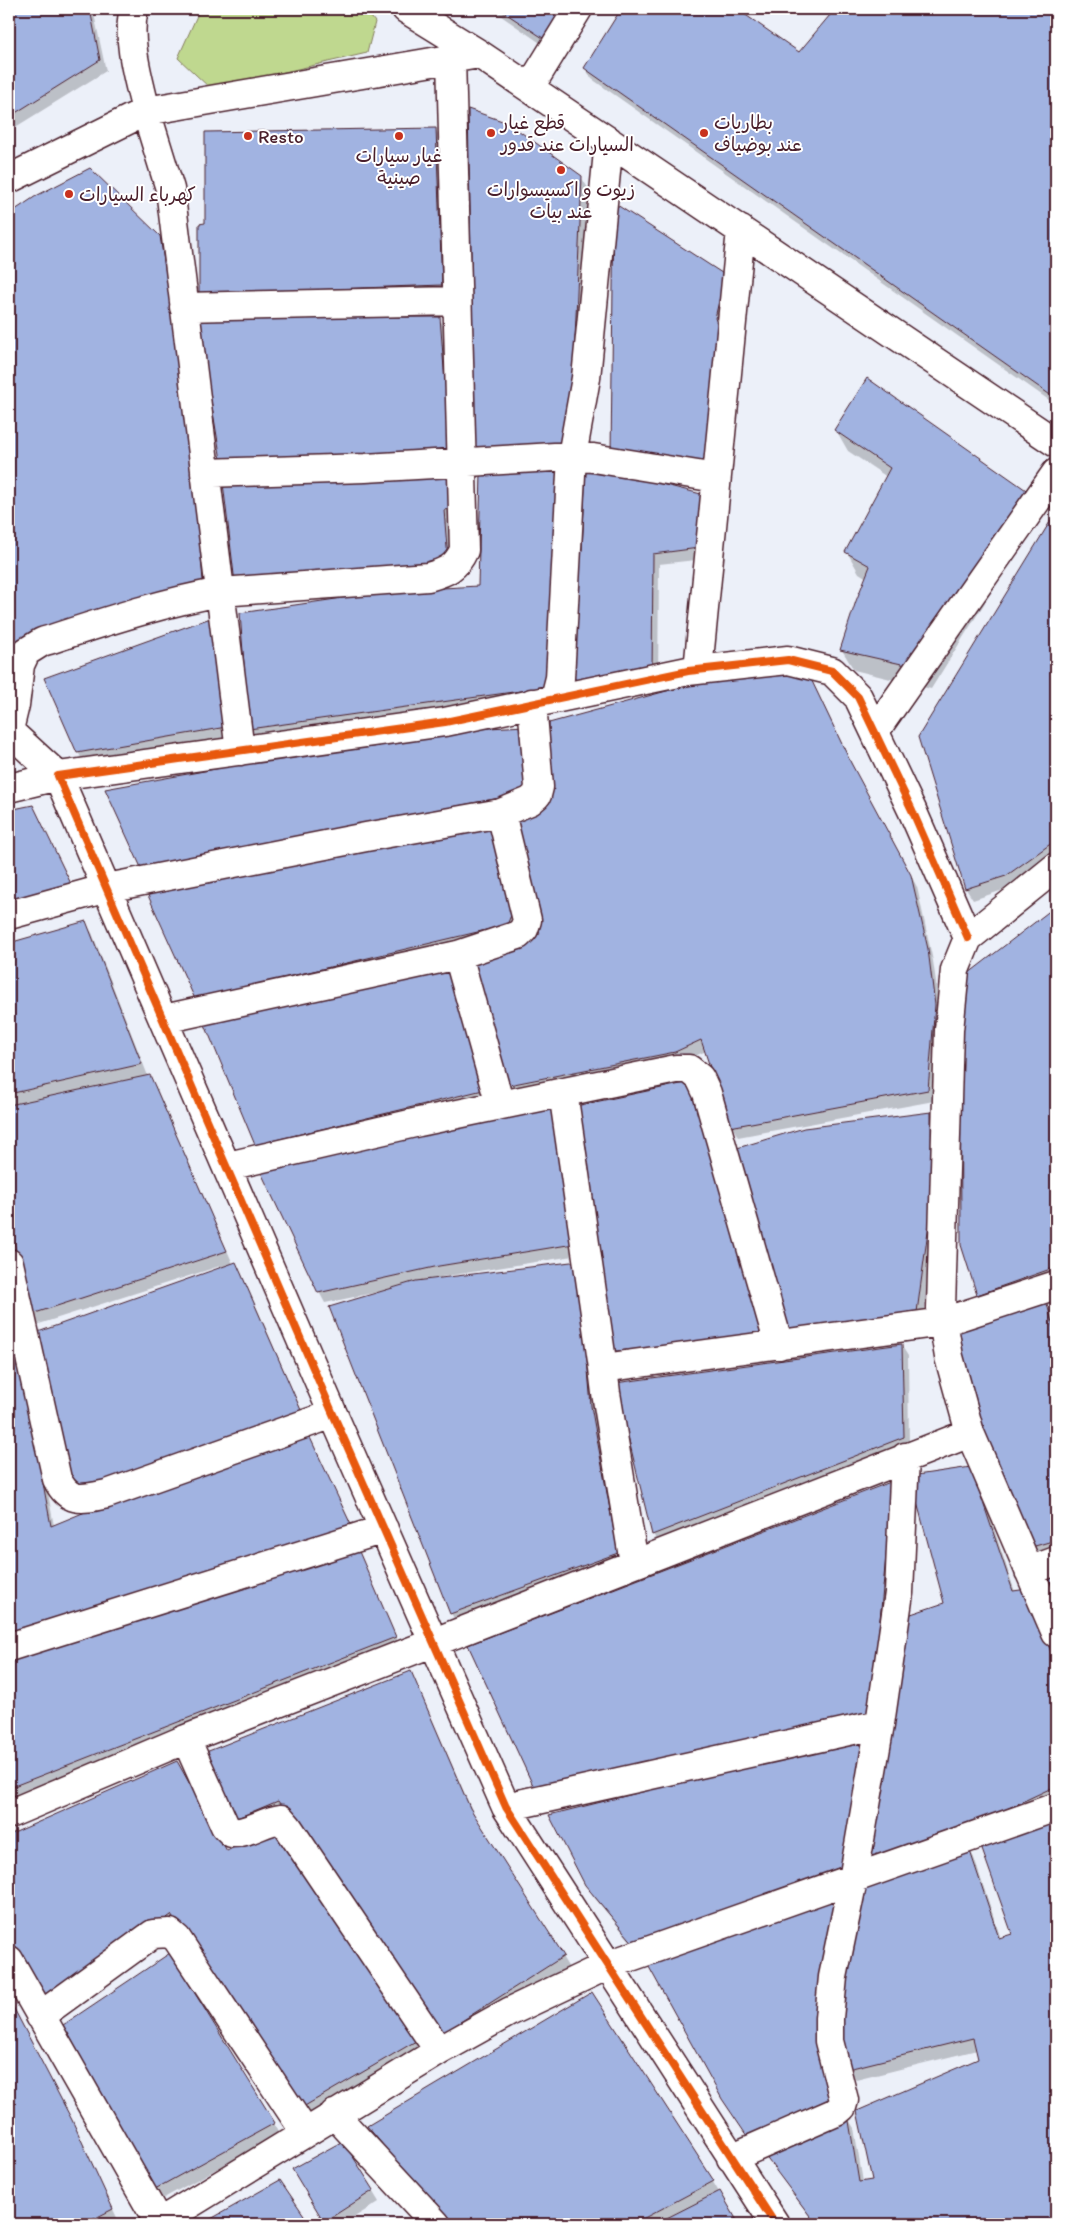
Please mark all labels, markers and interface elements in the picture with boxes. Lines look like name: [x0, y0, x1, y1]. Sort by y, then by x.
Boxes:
place label: قطع غيار السيارات عند قدور: [499, 111, 634, 156]
place label: بطاريات عند بوضياف: [714, 111, 802, 156]
place label: Resto: [258, 125, 304, 148]
marker: قطع غيار السيارات عند قدور: [485, 127, 497, 139]
marker: بطاريات عند بوضياف: [698, 127, 710, 139]
marker: Resto: [242, 130, 254, 142]
marker: غيار سيارات صينية: [393, 130, 405, 142]
place label: غيار سيارات صينية: [356, 144, 442, 189]
marker: زيوت و اكسيسوارات عند بيات: [555, 164, 567, 176]
place label: زيوت و اكسيسوارات عند بيات: [487, 178, 635, 223]
place label: كهرباء السيارات: [79, 183, 196, 206]
marker: كهرباء السيارات: [63, 188, 75, 200]

